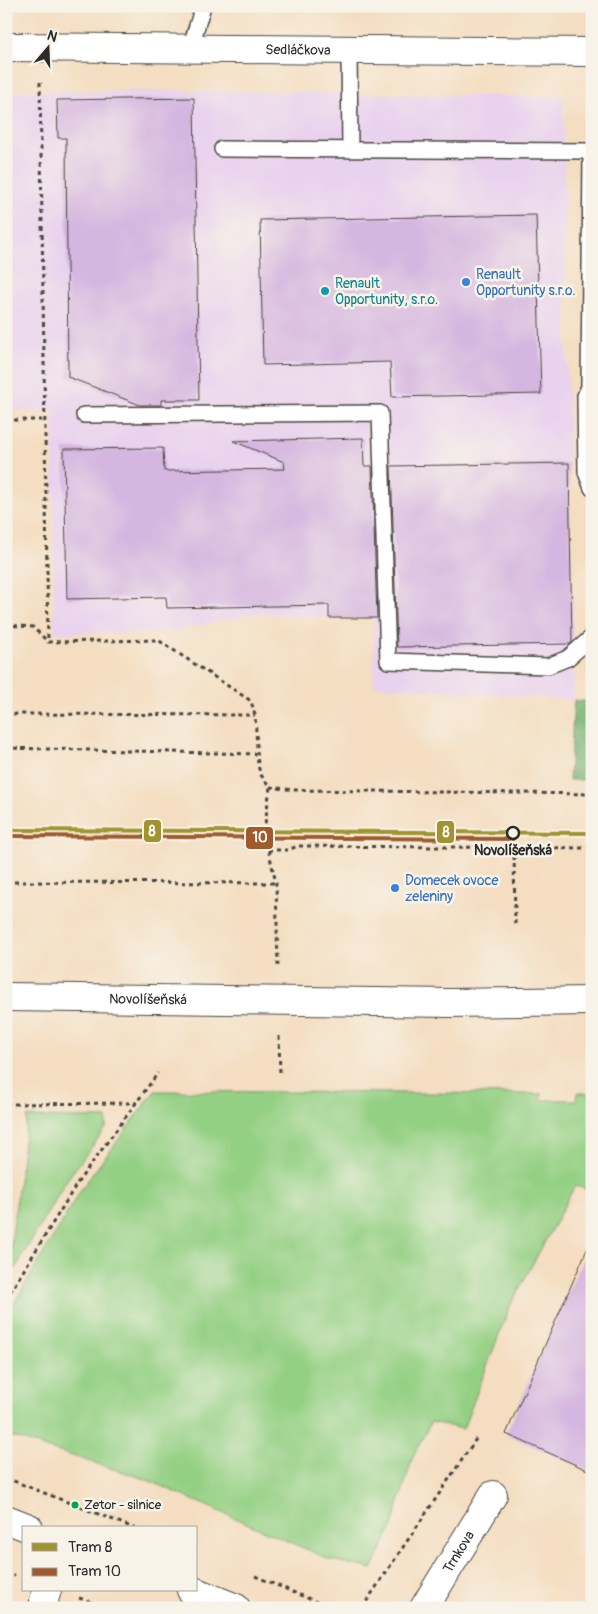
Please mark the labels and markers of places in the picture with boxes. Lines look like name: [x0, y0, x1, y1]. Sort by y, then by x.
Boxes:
place label: Renault Opportunity s.r.o.: [476, 266, 576, 299]
place label: Renault Opportunity, s.r.o.: [335, 275, 438, 308]
marker: Renault Opportunity s.r.o.: [460, 276, 472, 288]
marker: Renault Opportunity, s.r.o.: [319, 285, 331, 297]
marker: Novolíšeňská: [506, 826, 520, 840]
place label: Novolíšeňská: [474, 842, 552, 859]
place label: Domecek ovoce zeleniny: [405, 872, 499, 905]
marker: Domecek ovoce zeleniny: [389, 882, 401, 894]
place label: Zetor - silnice: [84, 1497, 162, 1513]
marker: Zetor - silnice: [70, 1500, 80, 1510]

